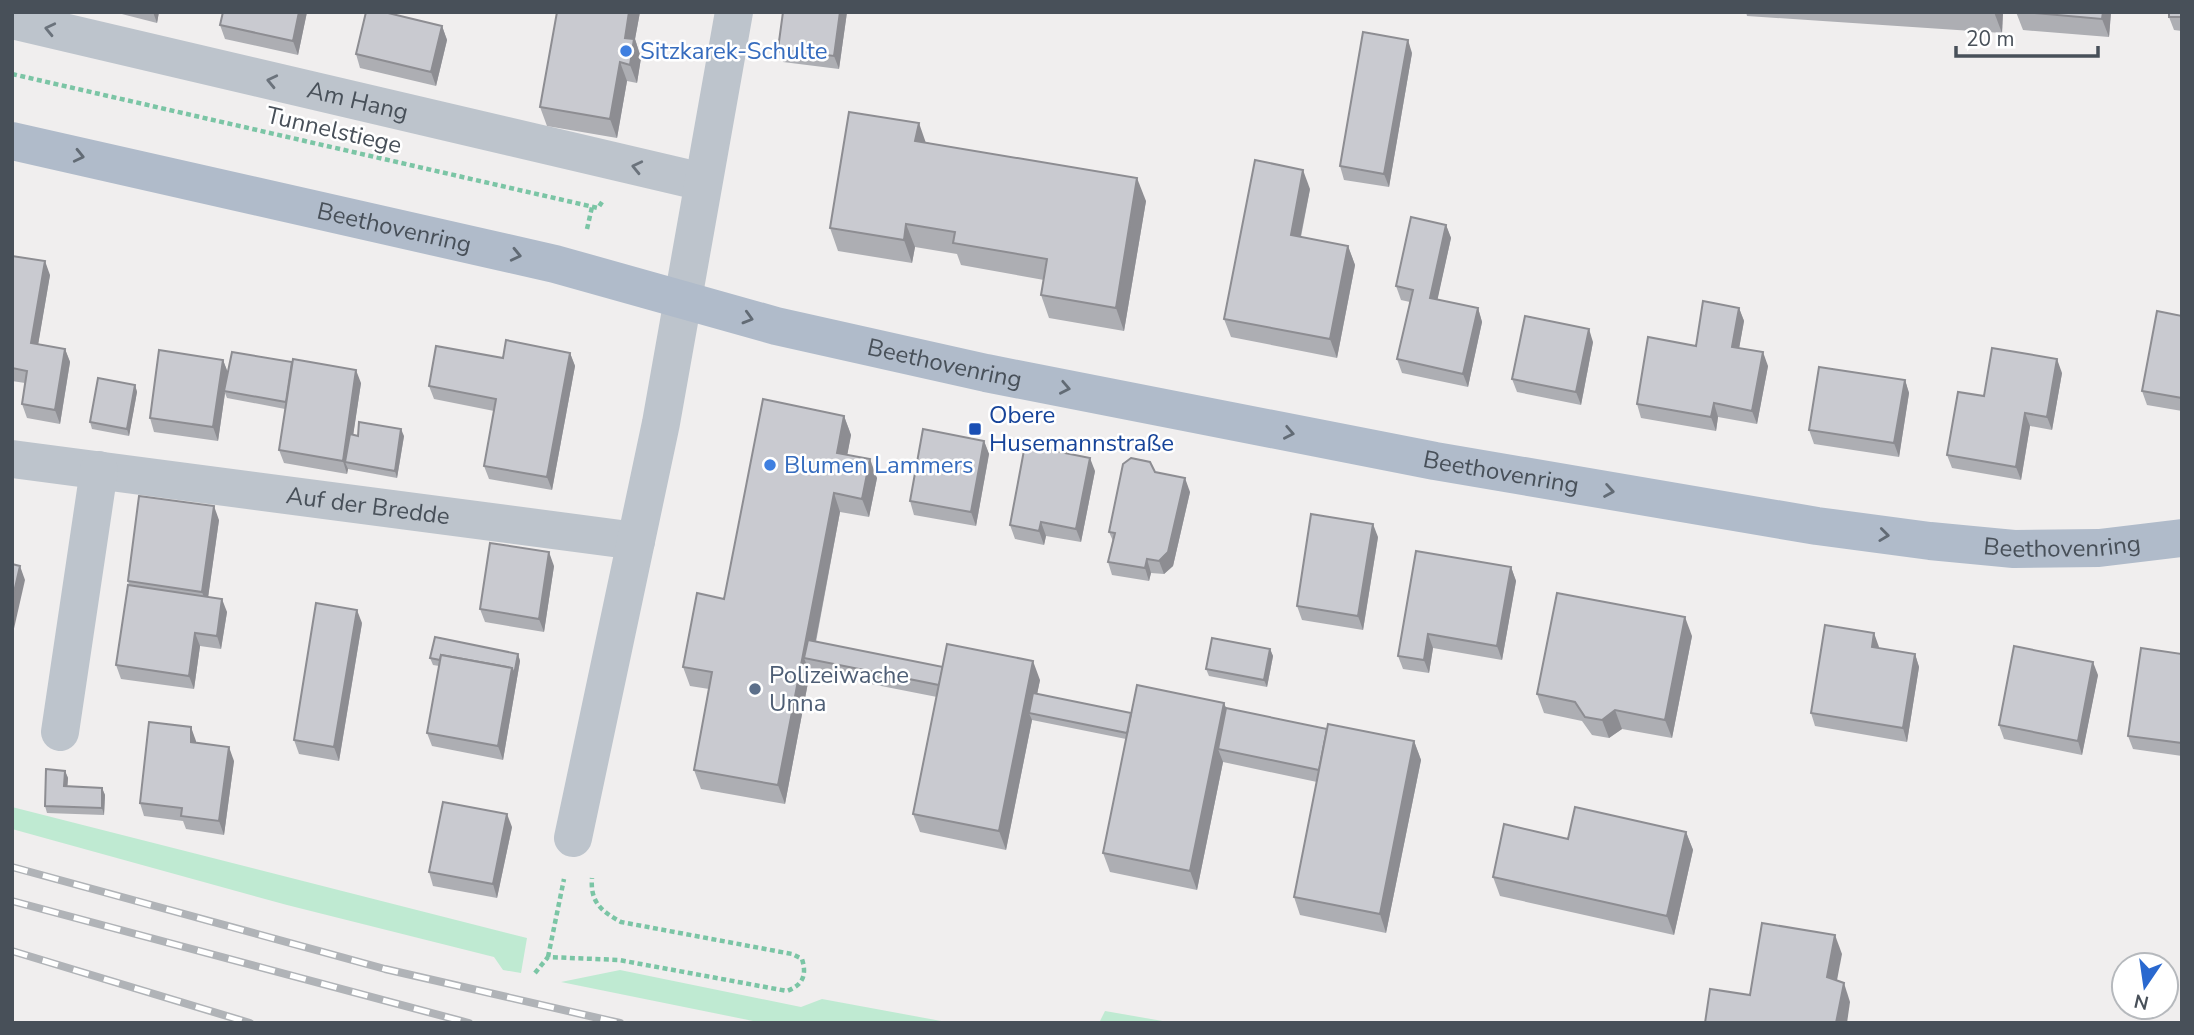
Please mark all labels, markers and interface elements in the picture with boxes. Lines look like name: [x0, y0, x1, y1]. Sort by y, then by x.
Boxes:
scale bar: [1956, 14, 2098, 58]
one-way arrow: [45, 23, 57, 38]
text: 20 m: [1966, 25, 2015, 53]
place label: Sitzkarek-Schulte: [640, 35, 828, 67]
marker: Sitzkarek-Schulte: [618, 43, 634, 59]
street label: Am Hang: [304, 74, 411, 128]
one-way arrow: [266, 75, 278, 90]
street label: Tunnelstiege: [263, 99, 405, 161]
one-way arrow: [73, 148, 85, 163]
one-way arrow: [631, 161, 643, 175]
street label: Beethovenring: [314, 195, 475, 261]
one-way arrow: [510, 247, 522, 261]
one-way arrow: [742, 309, 754, 324]
street label: Beethovenring: [864, 331, 1025, 396]
one-way arrow: [1059, 380, 1071, 395]
place label: Obere Husemannstraße: [989, 399, 1174, 459]
marker: Obere Husemannstraße: [967, 421, 983, 437]
one-way arrow: [1283, 424, 1295, 439]
street label: Beethovenring: [1420, 443, 1581, 501]
place label: Blumen Lammers: [784, 449, 974, 481]
marker: Blumen Lammers: [762, 457, 778, 473]
street label: Auf der Bredde: [284, 479, 452, 532]
one-way arrow: [1603, 483, 1615, 498]
one-way arrow: [1878, 527, 1890, 542]
street label: Beethovenring: [1982, 527, 2142, 565]
place label: Polizeiwache Unna: [769, 659, 909, 719]
marker: Polizeiwache Unna: [747, 681, 763, 697]
north arrow: [2110, 951, 2180, 1021]
text: N: [2132, 987, 2151, 1016]

